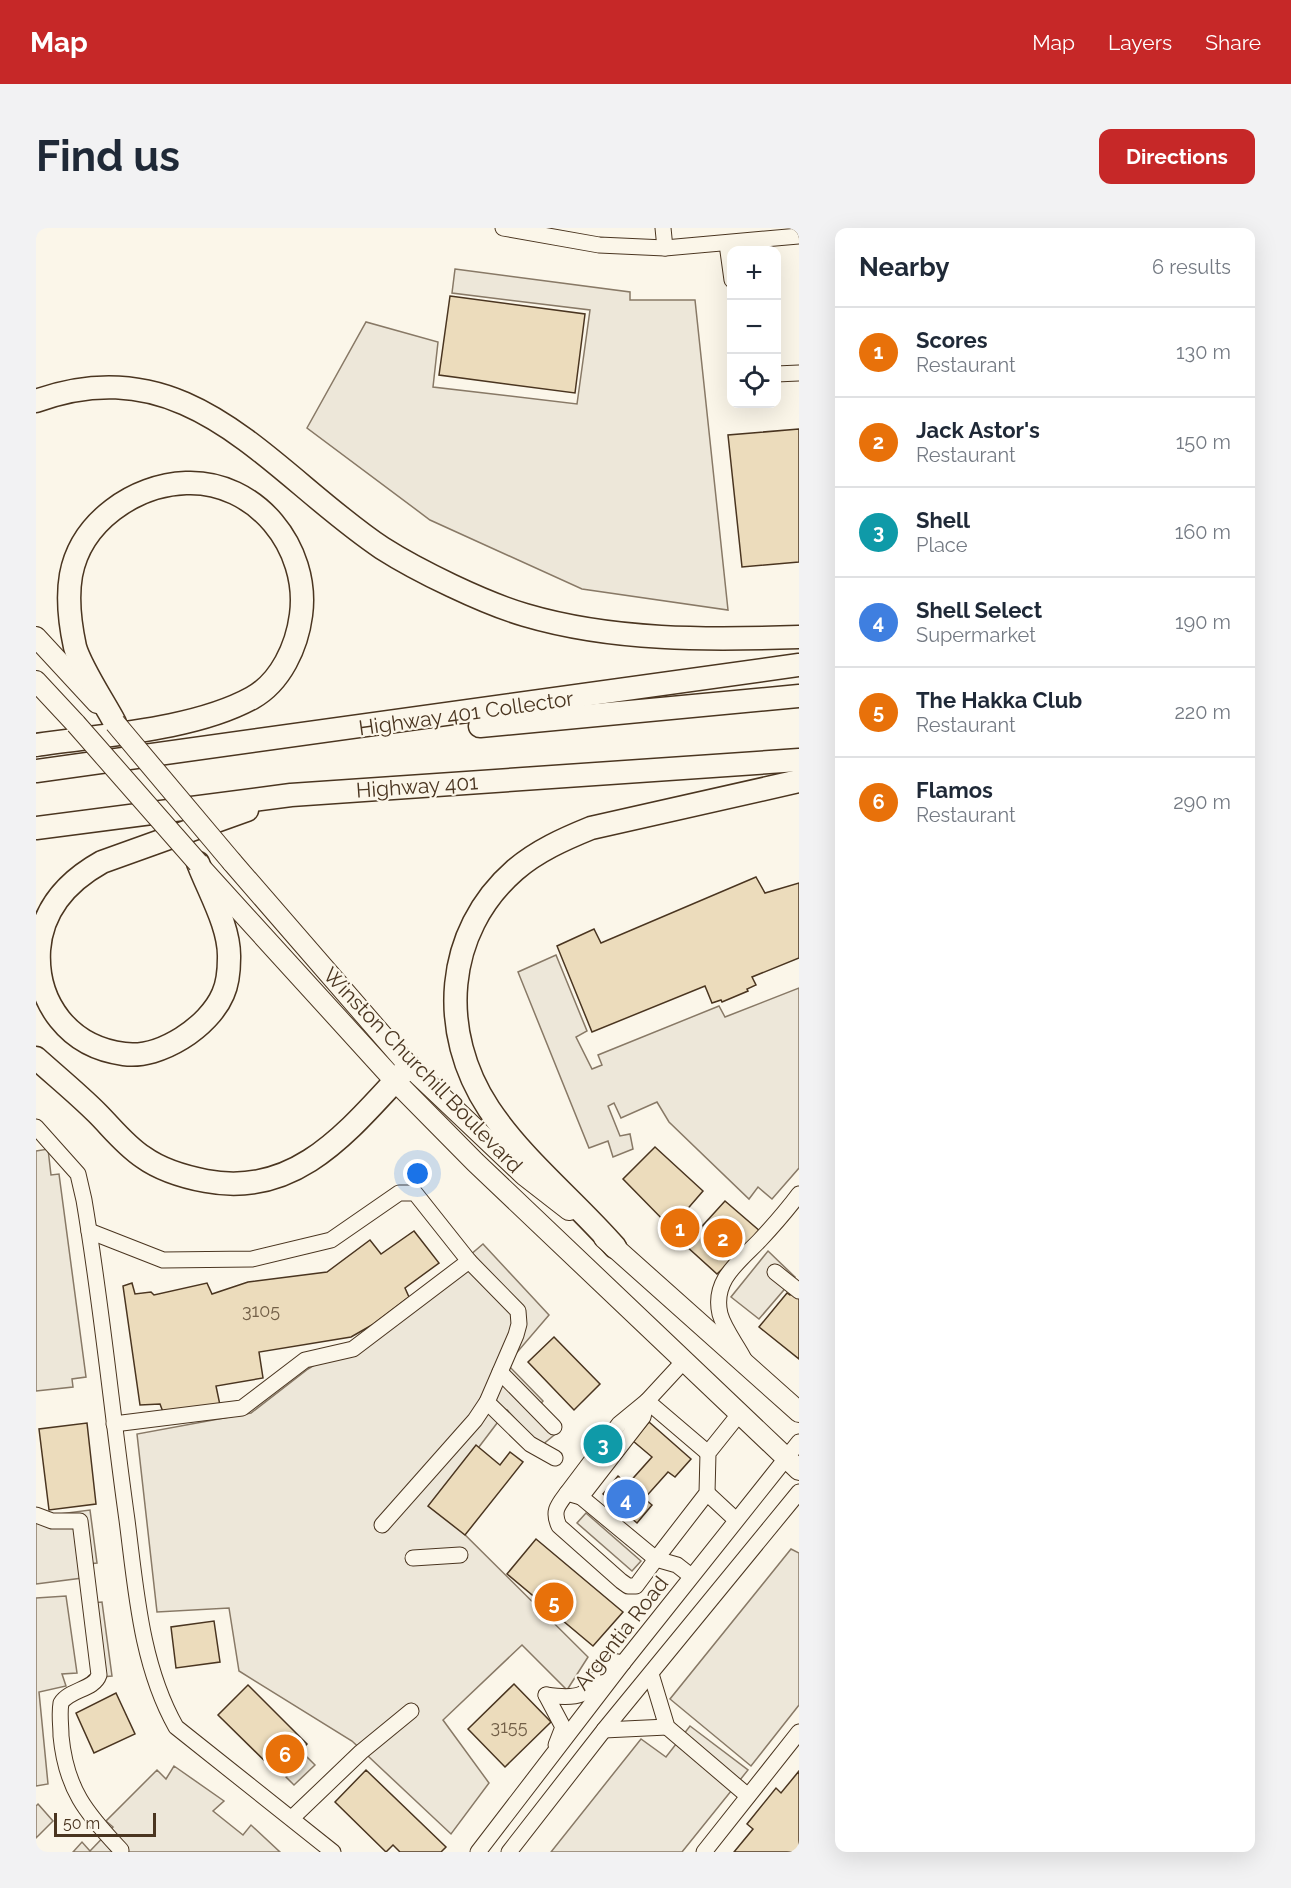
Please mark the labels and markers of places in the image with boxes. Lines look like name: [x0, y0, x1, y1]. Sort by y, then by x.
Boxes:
pin: 1: [660, 1206, 700, 1250]
pin: 2: [704, 1216, 742, 1260]
pin: 3: [584, 1422, 622, 1466]
pin: 4: [606, 1476, 646, 1522]
pin: 5: [534, 1580, 574, 1624]
pin: 6: [266, 1732, 304, 1777]

